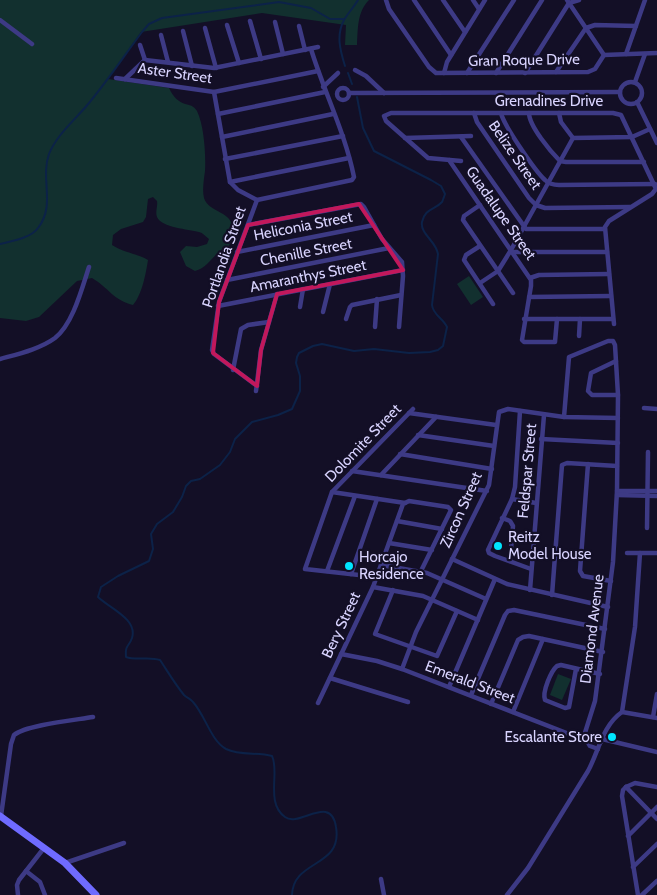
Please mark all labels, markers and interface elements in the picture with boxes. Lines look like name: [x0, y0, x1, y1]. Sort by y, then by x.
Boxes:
street label: Gran Roque Drive: [468, 50, 580, 70]
street label: Aster Street: [137, 59, 213, 87]
street label: Grenadines Drive: [495, 92, 604, 110]
street label: Belize Street: [485, 117, 545, 193]
street label: Guadalupe Street: [462, 163, 540, 263]
street label: Portlandia Street: [198, 204, 250, 310]
street label: Heliconia Street: [252, 208, 354, 244]
street label: Chenille Street: [259, 234, 353, 270]
street label: Amaranthys Street: [248, 256, 368, 296]
street label: Dolomite Street: [321, 400, 405, 486]
street label: Feldspar Street: [514, 423, 540, 519]
street label: Zircon Street: [436, 469, 486, 551]
place label: Reitz Model House: [508, 528, 592, 563]
marker: Reitz Model House: [492, 540, 504, 552]
place label: Horcajo Residence: [359, 548, 424, 583]
marker: Horcajo Residence: [343, 560, 355, 572]
street label: Diamond Avenue: [576, 573, 608, 685]
street label: Bery Street: [318, 589, 364, 661]
street label: Emerald Street: [423, 657, 517, 707]
place label: Escalante Store: [504, 728, 602, 746]
marker: Escalante Store: [606, 731, 618, 743]

